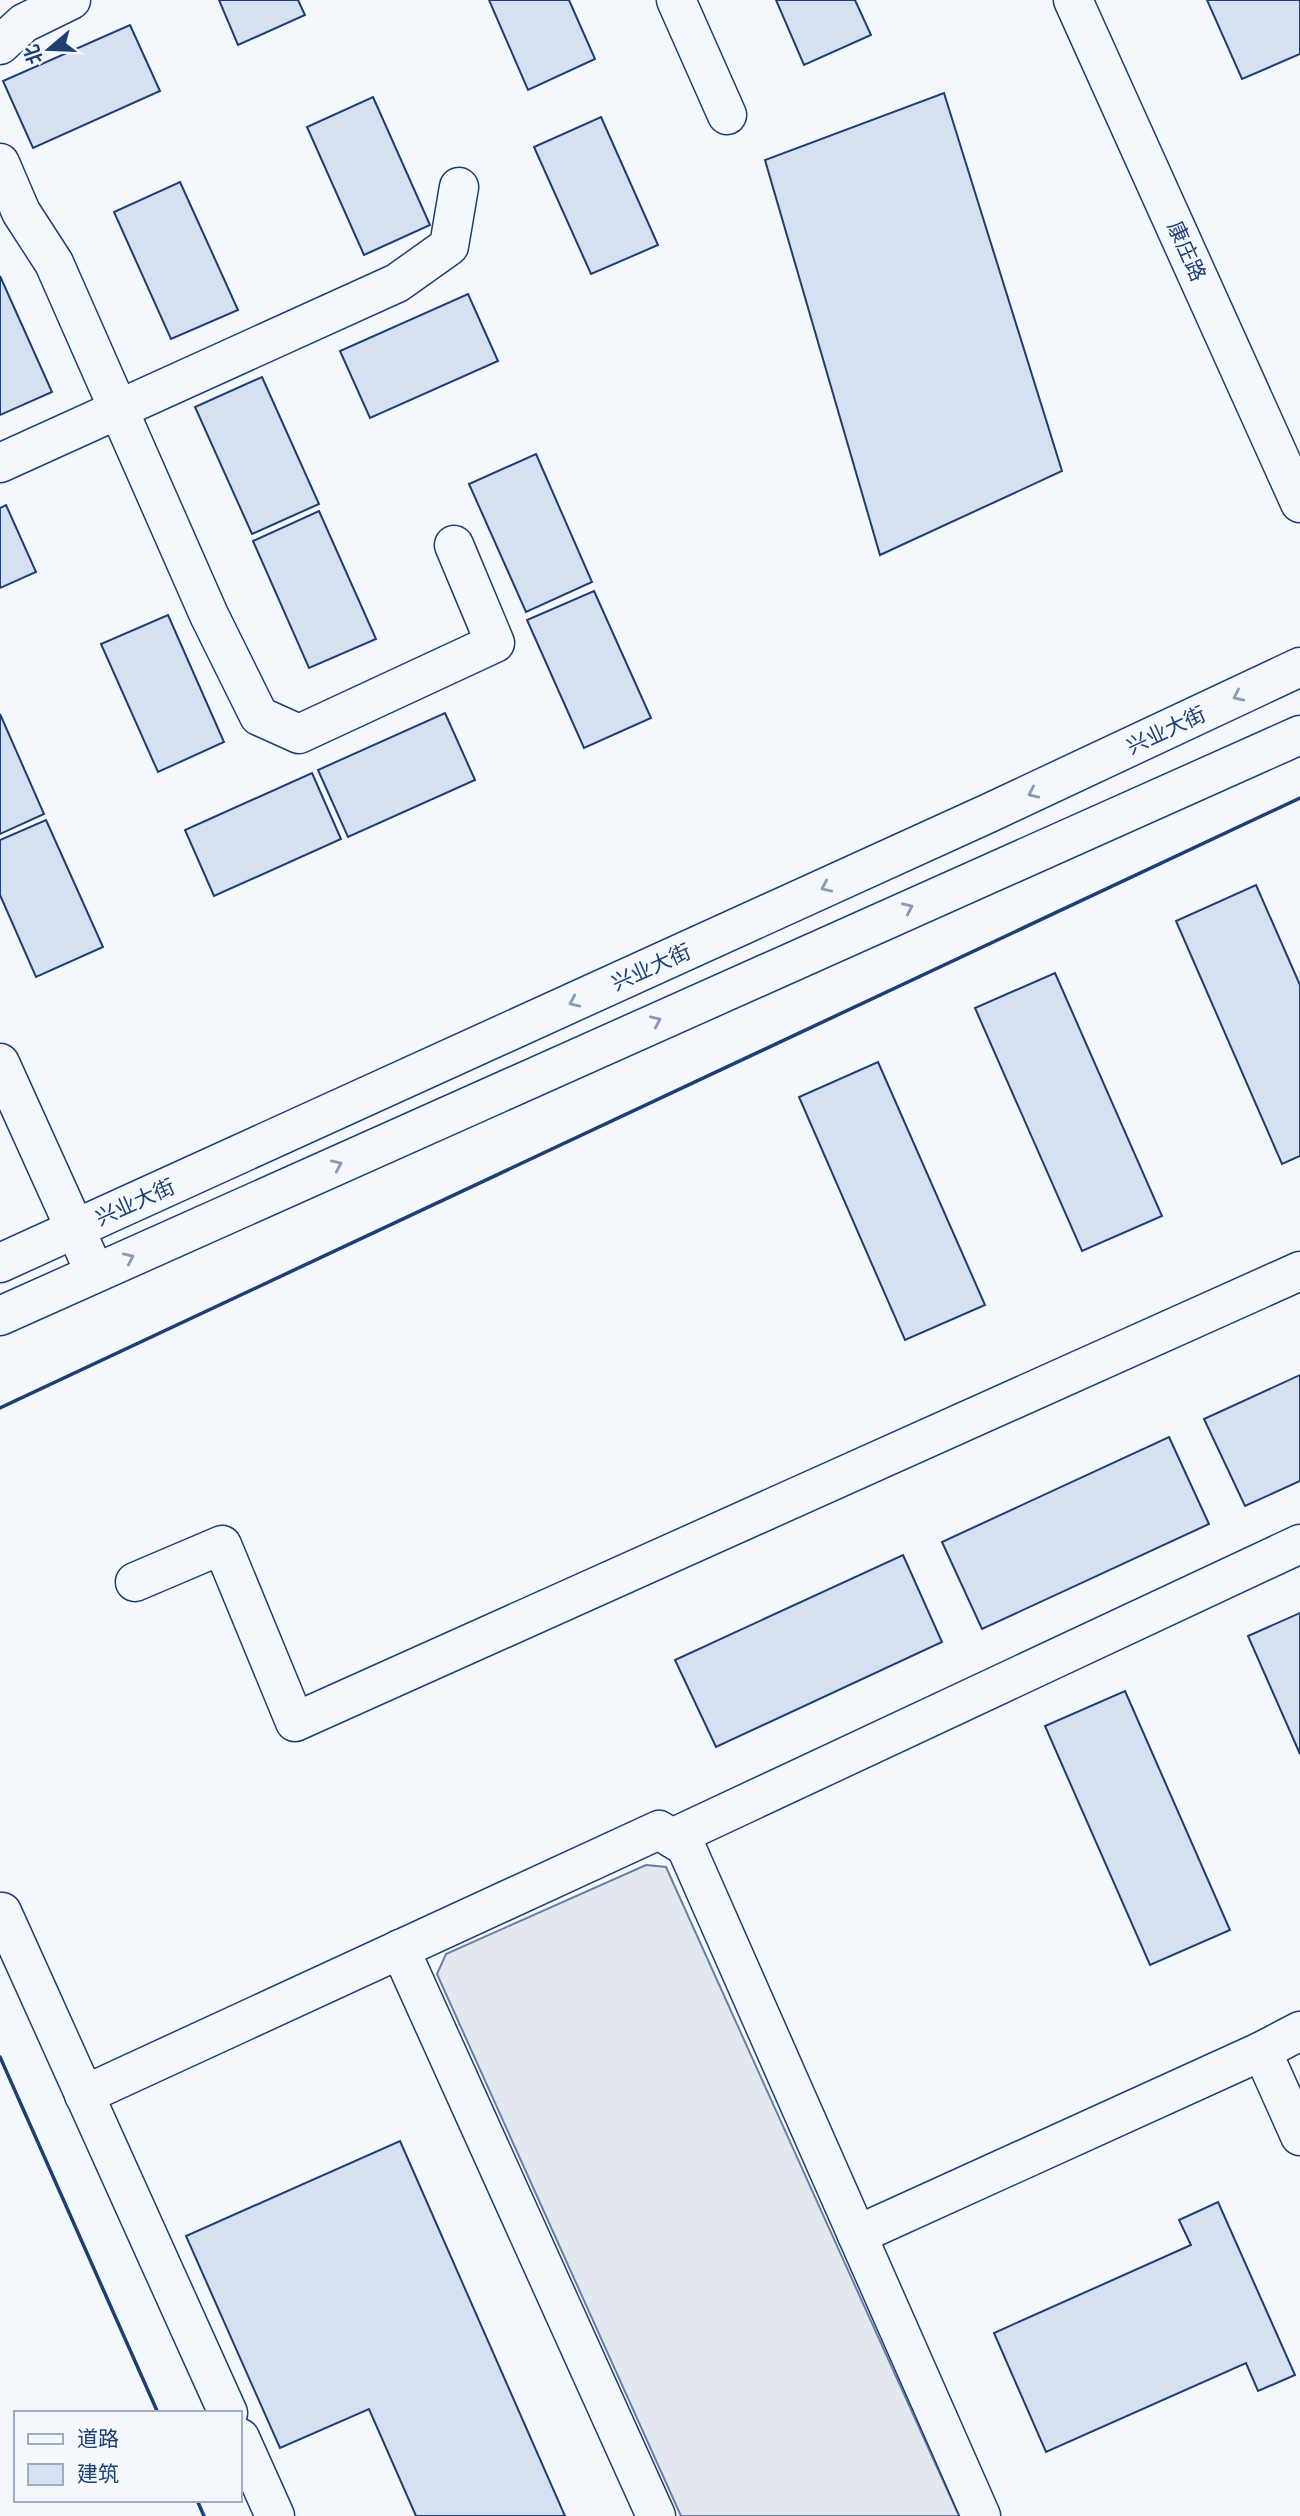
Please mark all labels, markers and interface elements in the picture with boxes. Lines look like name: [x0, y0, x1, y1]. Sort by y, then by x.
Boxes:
north arrow: [14, 14, 84, 84]
text: 北: [19, 42, 46, 67]
street label: 康庄路: [1163, 217, 1211, 285]
one-way arrow: [1233, 687, 1245, 701]
street label: 兴业大街: [1123, 701, 1209, 759]
one-way arrow: [1027, 784, 1040, 798]
one-way arrow: [821, 879, 833, 893]
one-way arrow: [901, 902, 914, 916]
street label: 兴业大街: [608, 938, 694, 996]
one-way arrow: [569, 994, 581, 1008]
one-way arrow: [649, 1015, 661, 1029]
one-way arrow: [330, 1159, 342, 1173]
street label: 兴业大街: [92, 1173, 178, 1231]
one-way arrow: [122, 1252, 134, 1266]
legend: [14, 2411, 242, 2502]
text: 道路: [77, 2426, 119, 2451]
text: 建筑: [77, 2461, 119, 2486]

